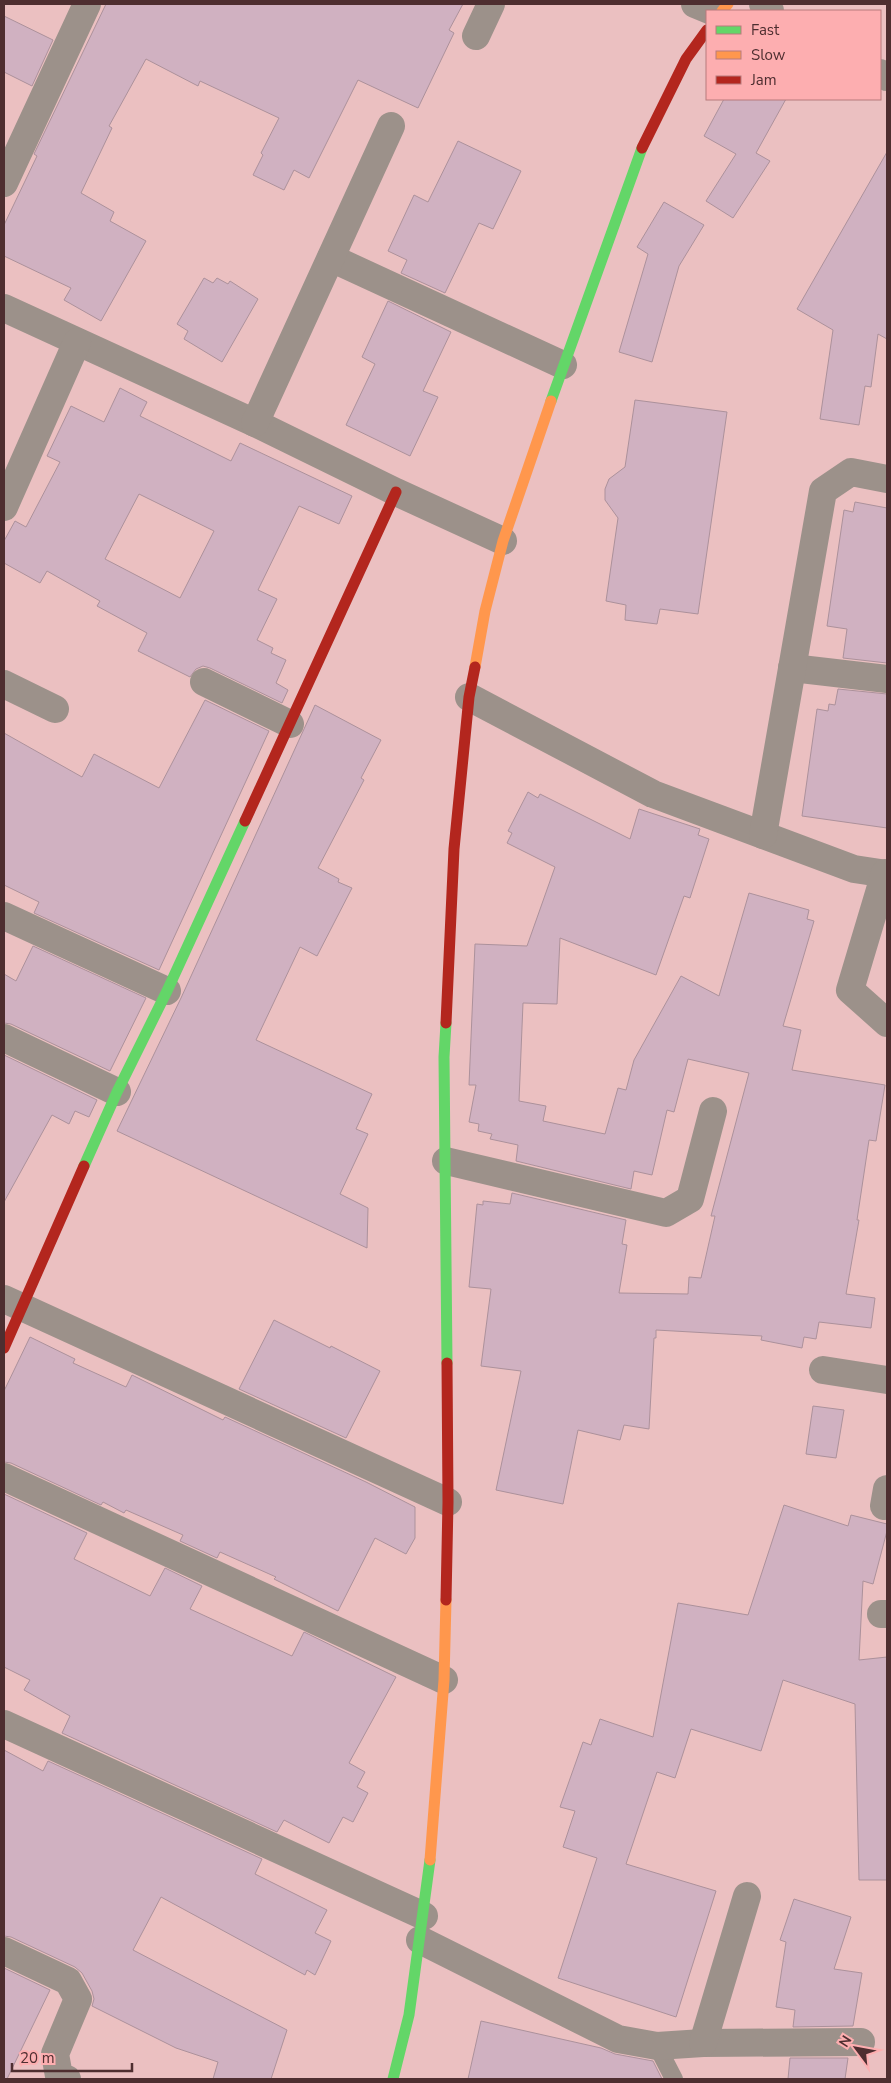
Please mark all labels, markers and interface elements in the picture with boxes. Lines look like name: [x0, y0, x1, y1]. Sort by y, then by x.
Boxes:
legend: [706, 10, 881, 100]
text: Fast: [751, 20, 780, 40]
text: Slow: [751, 45, 786, 65]
text: Jam: [750, 70, 777, 90]
north arrow: [831, 2023, 881, 2073]
text: N: [835, 2032, 856, 2051]
scale bar: [12, 2040, 132, 2072]
text: 20 m: [20, 2048, 55, 2068]

